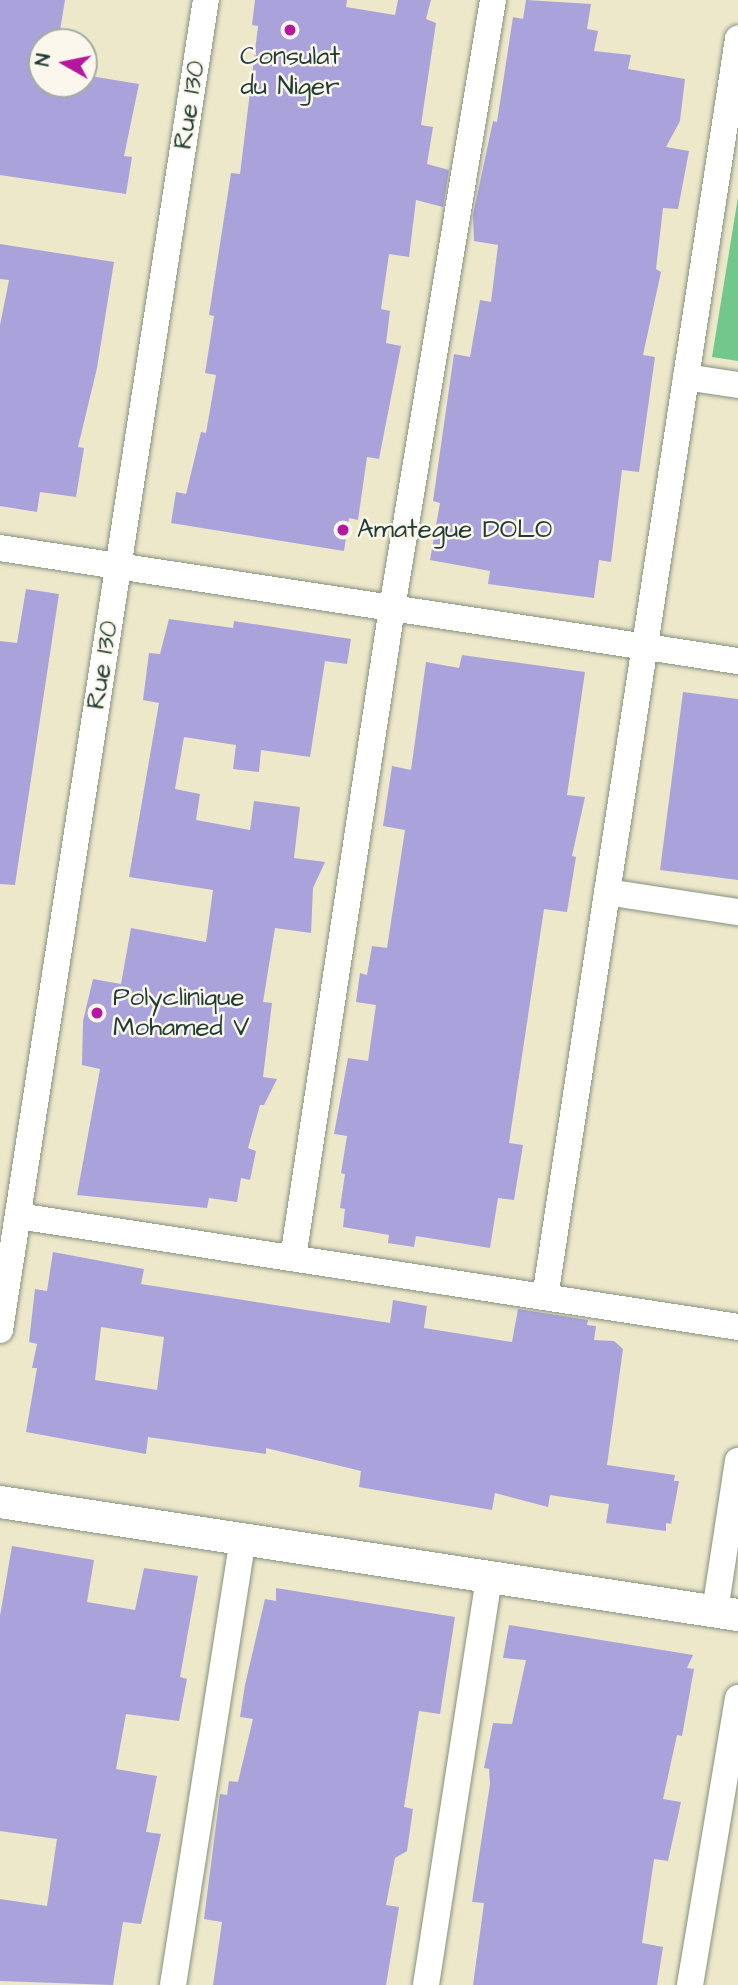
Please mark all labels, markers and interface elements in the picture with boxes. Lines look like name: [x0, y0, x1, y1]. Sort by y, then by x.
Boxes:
marker: Consulat du Niger: [282, 22, 298, 38]
north arrow: [28, 28, 98, 98]
place label: Consulat du Niger: [240, 41, 340, 102]
text: N: [29, 52, 58, 68]
street label: Rue 130: [168, 59, 212, 151]
place label: Amategue DOLO: [357, 514, 552, 546]
marker: Amategue DOLO: [335, 522, 351, 538]
street label: Rue 130: [81, 619, 125, 711]
place label: Polyclinique Mohamed V: [113, 982, 250, 1044]
marker: Polyclinique Mohamed V: [87, 1003, 107, 1023]

